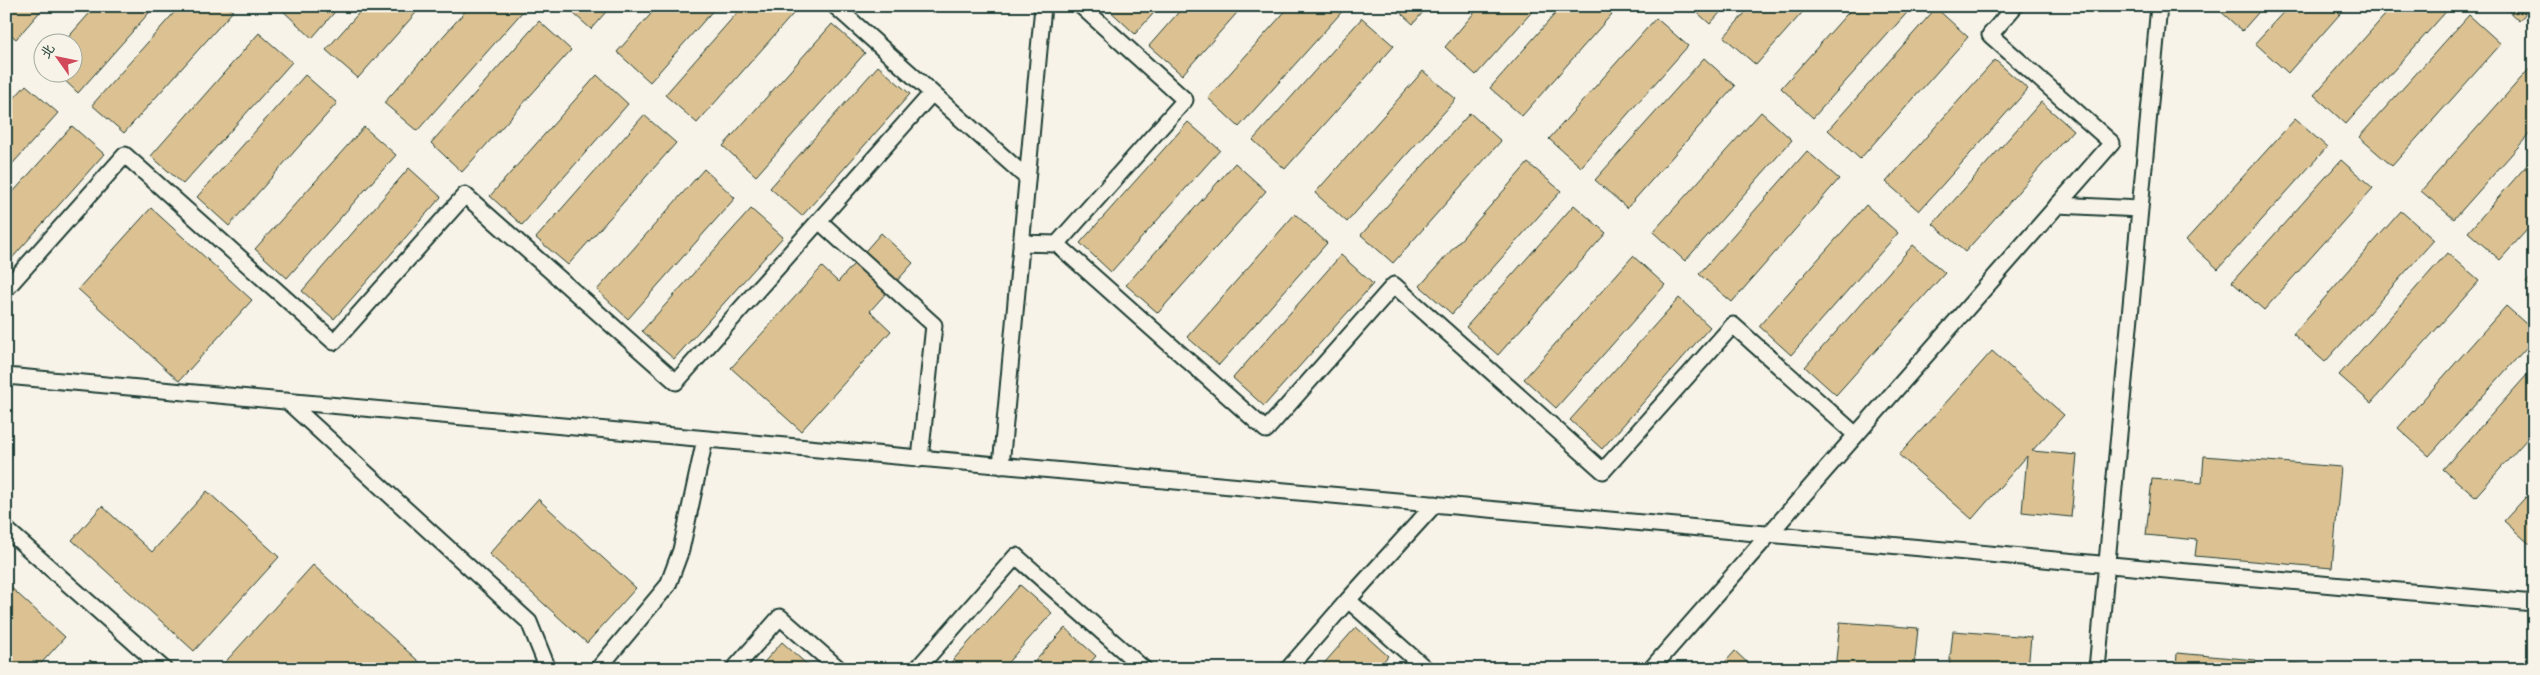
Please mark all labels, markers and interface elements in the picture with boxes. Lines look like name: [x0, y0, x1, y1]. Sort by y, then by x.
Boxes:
north arrow: [32, 32, 82, 82]
text: 北: [37, 41, 58, 62]

